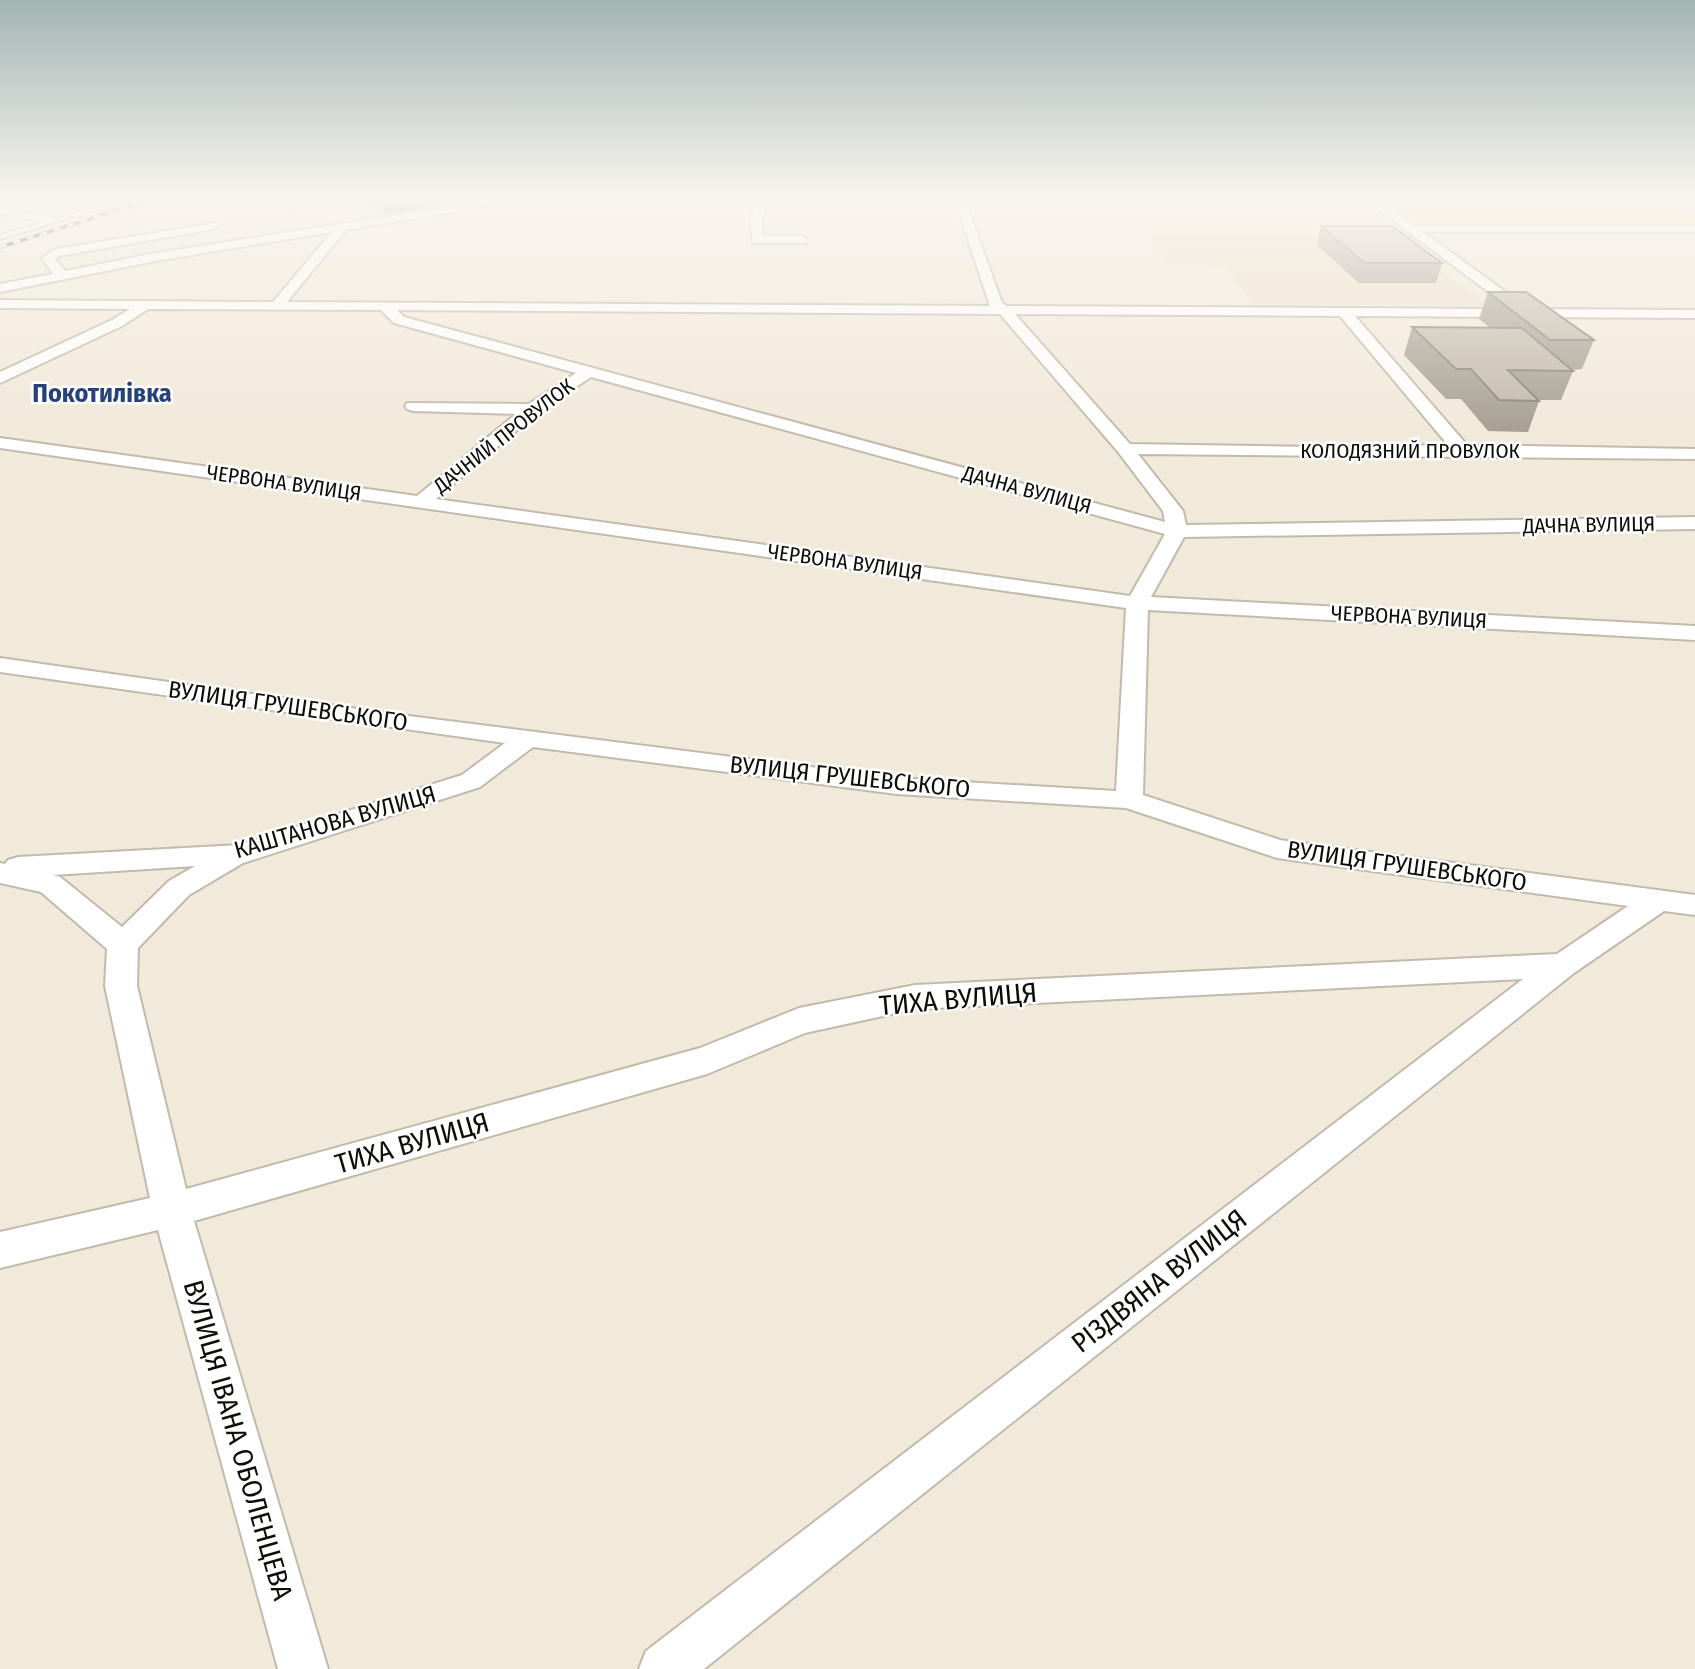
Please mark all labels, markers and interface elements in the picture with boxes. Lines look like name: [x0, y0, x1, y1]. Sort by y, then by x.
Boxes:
street label: ДАЧНИЙ ПРОВУЛОК: [428, 373, 580, 500]
district label: Покотилівка: [32, 378, 172, 409]
street label: КОЛОДЯЗНИЙ ПРОВУЛОК: [1300, 438, 1521, 464]
street label: ЧЕРВОНА ВУЛИЦЯ: [205, 459, 363, 507]
street label: ДАЧНА ВУЛИЦЯ: [959, 460, 1094, 520]
street label: ДАЧНА ВУЛИЦЯ: [1522, 511, 1655, 539]
street label: ЧЕРВОНА ВУЛИЦЯ: [766, 538, 924, 586]
street label: ЧЕРВОНА ВУЛИЦЯ: [1331, 600, 1487, 634]
street label: ВУЛИЦЯ ГРУШЕВСЬКОГО: [166, 675, 410, 737]
street label: ВУЛИЦЯ ГРУШЕВСЬКОГО: [728, 750, 972, 804]
street label: КАШТАНОВА ВУЛИЦЯ: [231, 780, 439, 864]
street label: ВУЛИЦЯ ГРУШЕВСЬКОГО: [1285, 835, 1529, 897]
street label: ТИХА ВУЛИЦЯ: [878, 976, 1038, 1022]
street label: ТИХА ВУЛИЦЯ: [331, 1105, 493, 1181]
street label: РІЗДВЯНА ВУЛИЦЯ: [1065, 1202, 1253, 1360]
street label: ВУЛИЦЯ ІВАНА ОБОЛЕНЦЕВА: [176, 1276, 300, 1604]

